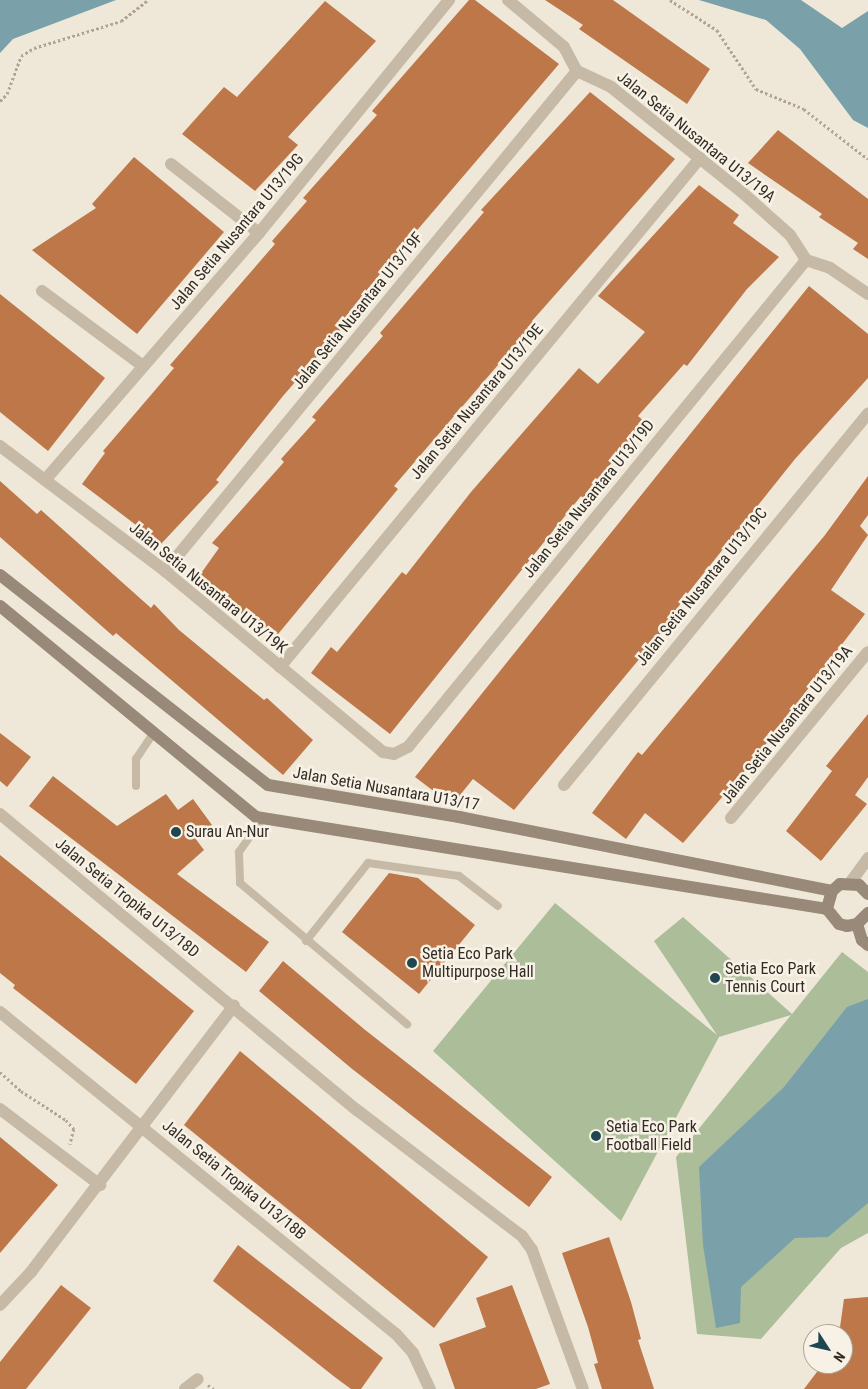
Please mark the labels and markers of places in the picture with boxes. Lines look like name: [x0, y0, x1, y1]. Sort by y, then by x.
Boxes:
place label: Surau An-Nur: [186, 822, 269, 842]
marker: Surau An-Nur: [170, 826, 182, 838]
place label: Setia Eco Park Multipurpose Hall: [422, 944, 534, 982]
marker: Setia Eco Park Multipurpose Hall: [406, 957, 418, 969]
place label: Setia Eco Park Tennis Court: [725, 959, 816, 997]
marker: Setia Eco Park Tennis Court: [709, 972, 721, 984]
place label: Setia Eco Park Football Field: [606, 1117, 697, 1155]
marker: Setia Eco Park Football Field: [590, 1130, 602, 1142]

